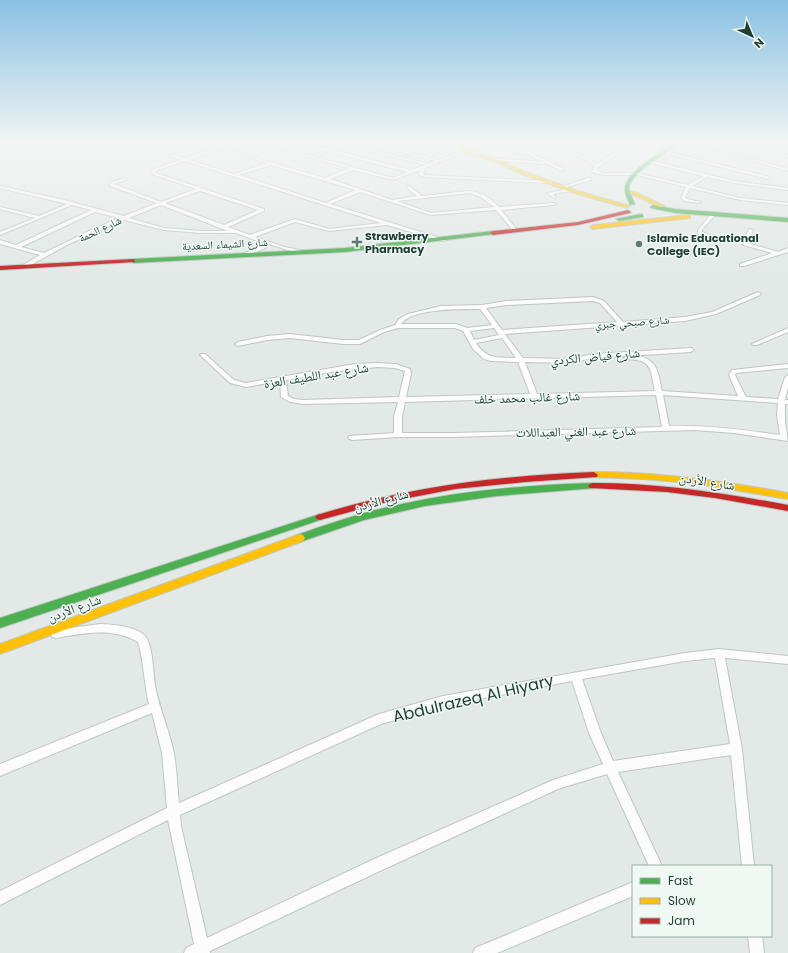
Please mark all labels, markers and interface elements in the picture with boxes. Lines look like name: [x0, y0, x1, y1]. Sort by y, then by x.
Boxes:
north arrow: [732, 16, 772, 56]
text: N: [750, 35, 767, 52]
street label: شارع الحمة: [76, 212, 124, 246]
place label: Strawberry Pharmacy: [365, 228, 429, 257]
place label: Islamic Educational College (IEC): [647, 230, 759, 259]
street label: شارع الشيماء السعدية: [182, 234, 268, 254]
marker: Strawberry Pharmacy: [352, 237, 362, 247]
marker: Islamic Educational College (IEC): [634, 239, 644, 249]
street label: شارع صبحي جبري: [594, 311, 670, 333]
street label: شارع فياض الكردي: [549, 343, 641, 371]
street label: شارع عبد اللطيف العزة: [262, 358, 370, 393]
street label: شارع غالب محمد خلف: [473, 386, 581, 409]
street label: شارع عبد الغني العبداللات: [516, 421, 637, 443]
street label: شارع الأردن: [678, 468, 736, 495]
street label: شارع الأردن: [352, 484, 411, 517]
street label: شارع الأردن: [45, 590, 104, 627]
street label: Abdulrazeq Al Hiyary: [390, 669, 556, 728]
legend: [632, 865, 772, 937]
text: Fast: [668, 872, 693, 889]
text: Slow: [668, 892, 696, 909]
text: Jam: [668, 912, 695, 929]

